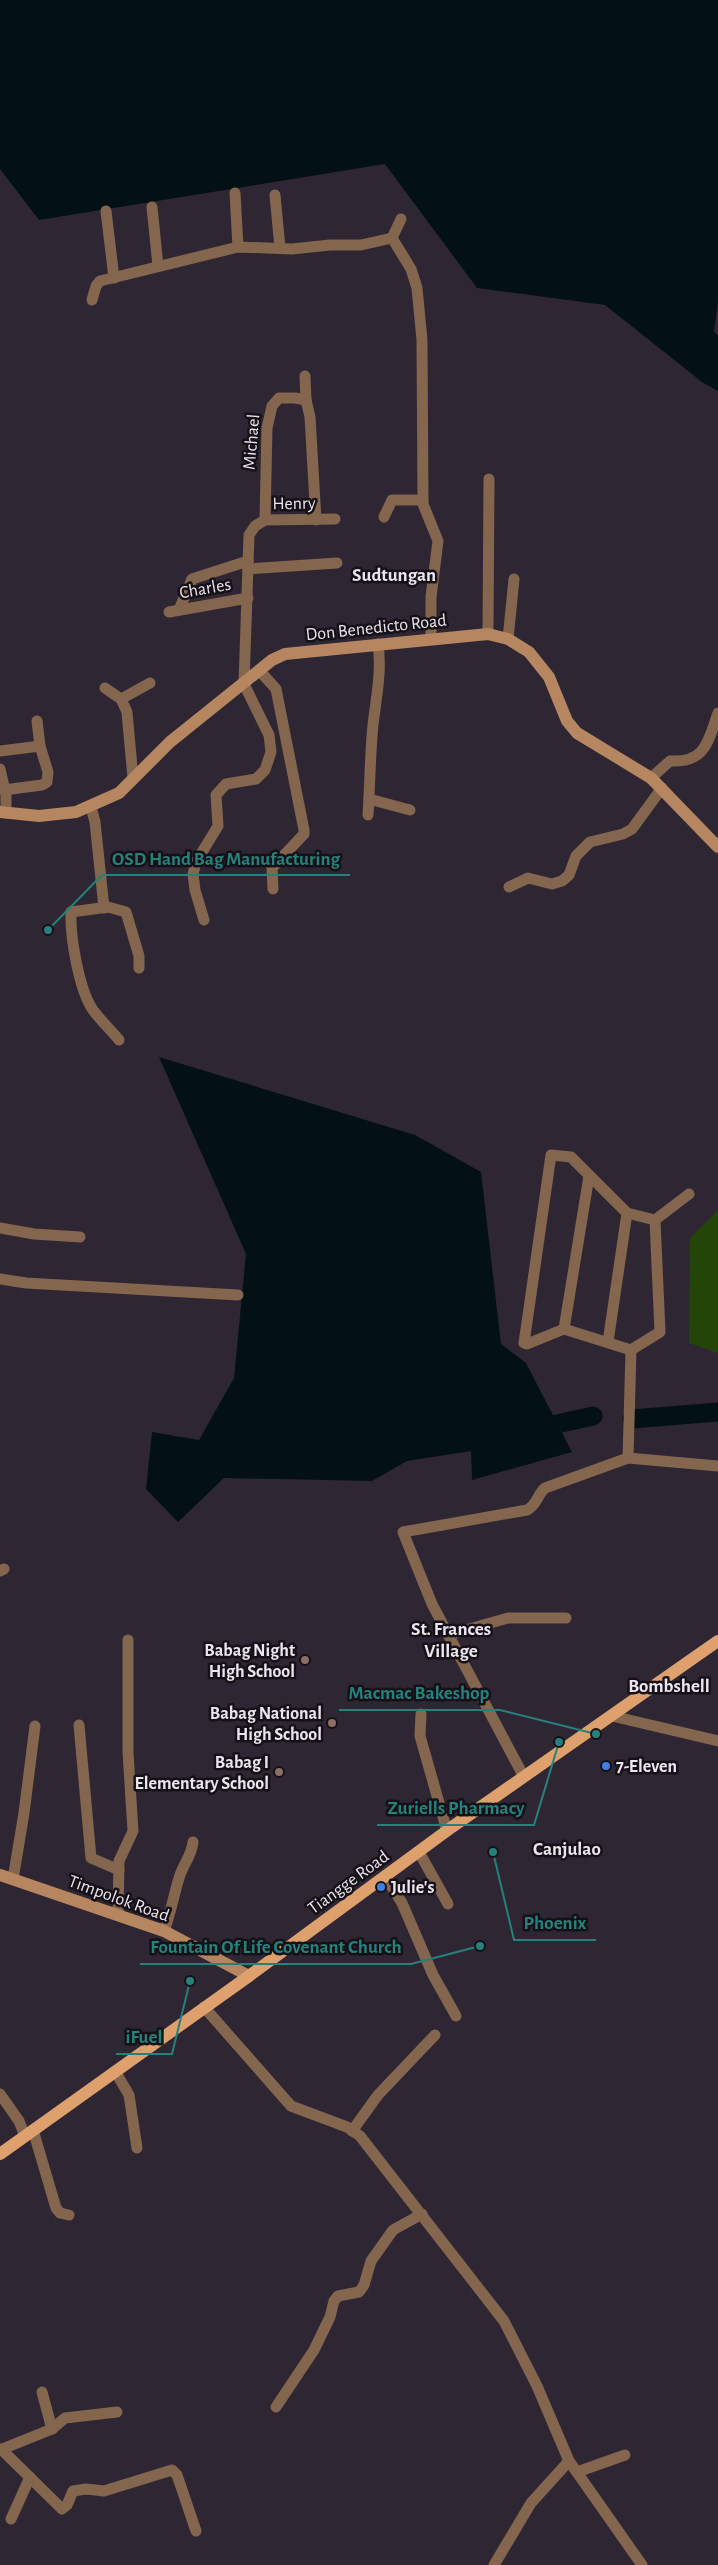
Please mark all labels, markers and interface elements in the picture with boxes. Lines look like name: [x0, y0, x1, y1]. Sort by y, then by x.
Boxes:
street label: Michael: [241, 413, 263, 471]
street label: Henry: [272, 495, 316, 513]
district label: Sudtungan: [352, 566, 436, 585]
street label: Charles: [178, 576, 232, 602]
street label: Don Benedicto Road: [305, 612, 447, 644]
callout: OSD Hand Bag Manufacturing: [102, 841, 350, 875]
text: OSD Hand Bag Manufacturing: [112, 850, 341, 869]
district label: St. Frances Village: [411, 1620, 491, 1661]
place label: Babag Night High School: [204, 1642, 295, 1681]
marker: Babag Night High School: [299, 1654, 311, 1666]
callout: Macmac Bakeshop: [339, 1676, 500, 1710]
district label: Bombshell: [628, 1677, 710, 1696]
text: Macmac Bakeshop: [349, 1684, 490, 1703]
place label: Babag National High School: [210, 1705, 322, 1744]
marker: Babag National High School: [326, 1717, 338, 1729]
place label: Babag I Elementary School: [134, 1754, 269, 1793]
place label: 7-Eleven: [616, 1758, 677, 1776]
marker: 7-Eleven: [600, 1760, 612, 1772]
marker: Babag I Elementary School: [273, 1766, 285, 1778]
callout: Zuriells Pharmacy: [377, 1791, 534, 1825]
text: Zuriells Pharmacy: [387, 1799, 525, 1818]
district label: Canjulao: [533, 1840, 601, 1859]
street label: Tiangge Road: [305, 1848, 392, 1918]
street label: Timpolok Road: [66, 1872, 171, 1925]
place label: Julie's: [391, 1879, 434, 1897]
marker: Julie's: [375, 1881, 387, 1893]
callout: Phoenix: [514, 1906, 596, 1940]
text: Phoenix: [524, 1914, 587, 1933]
callout: Fountain Of Life Covenant Church: [140, 1930, 411, 1964]
text: Fountain Of Life Covenant Church: [150, 1938, 402, 1957]
callout: iFuel: [116, 2020, 172, 2054]
text: iFuel: [126, 2028, 162, 2047]

